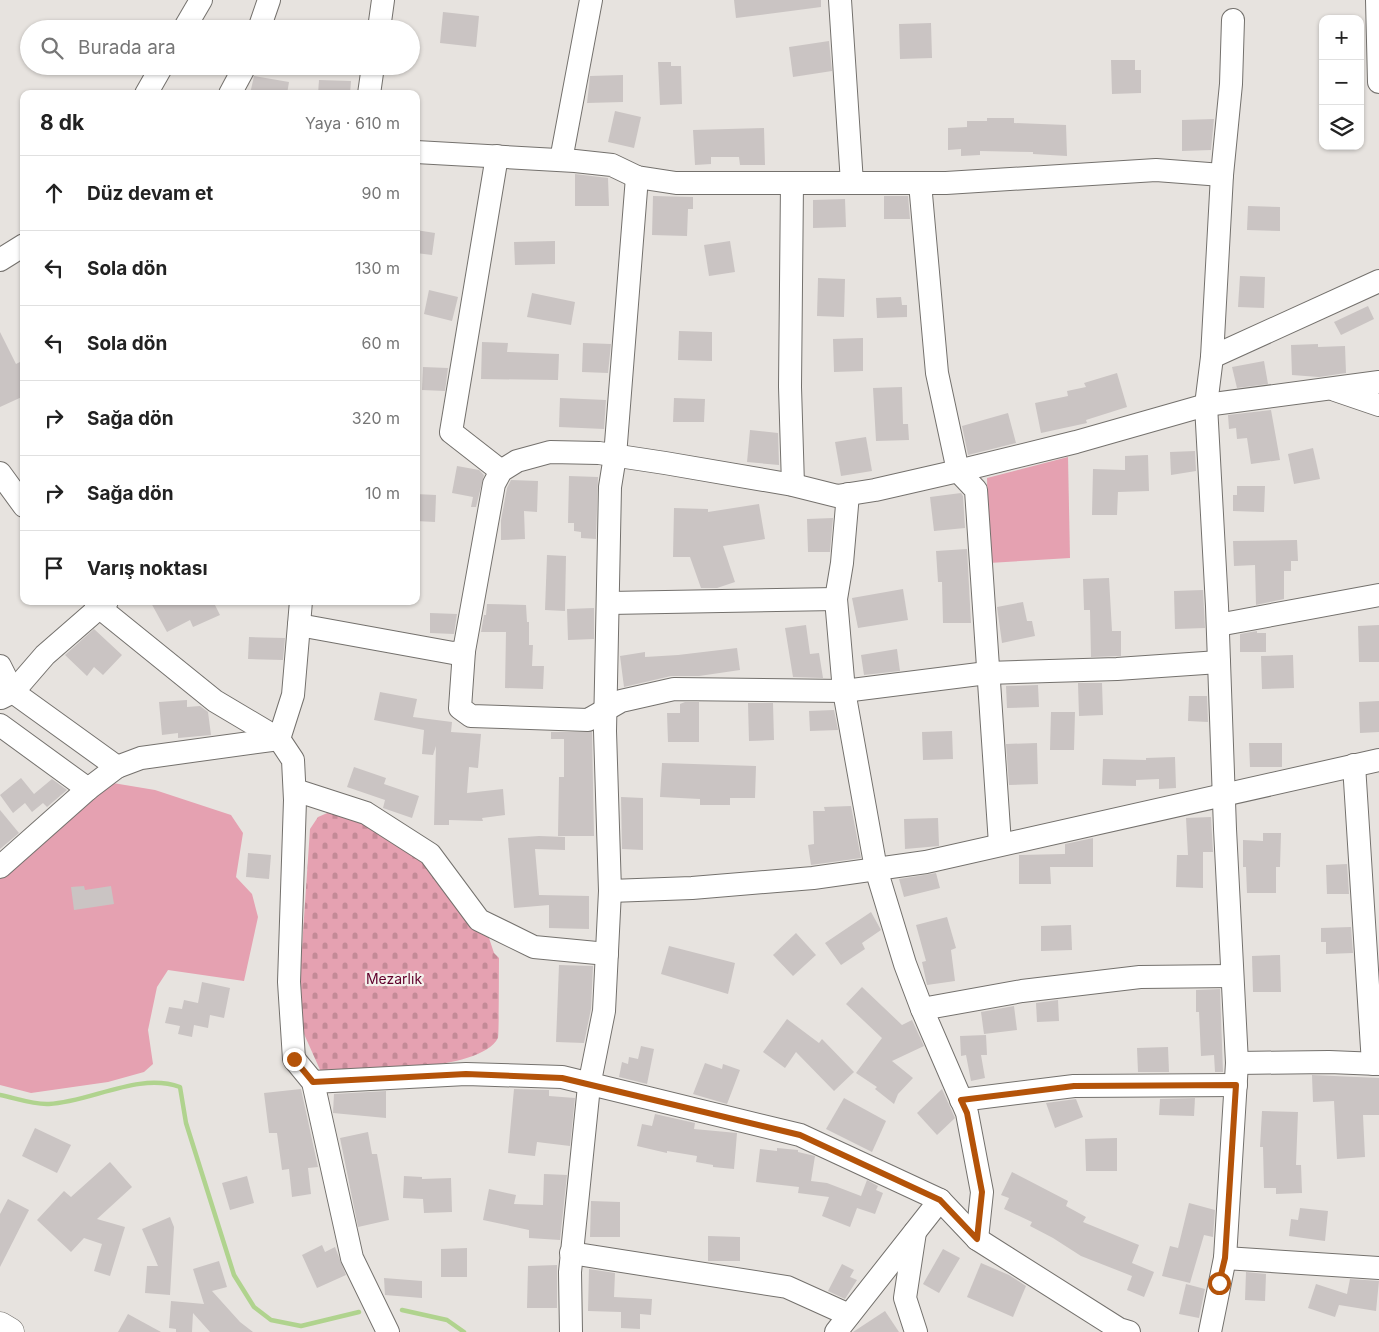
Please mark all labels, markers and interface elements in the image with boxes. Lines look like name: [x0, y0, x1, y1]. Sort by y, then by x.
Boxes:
map controls: [1319, 15, 1364, 150]
button: +: [1319, 15, 1364, 60]
search box: [20, 20, 420, 75]
icon: search: [38, 34, 66, 62]
text: Burada ara: [78, 36, 176, 59]
button: −: [1319, 60, 1364, 105]
button: layers: [1319, 105, 1364, 150]
text: 8 dk: [40, 110, 84, 135]
text: Yaya · 610 m: [305, 113, 400, 133]
icon: ahead: [40, 179, 68, 207]
text: Düz devam et: [87, 182, 213, 205]
text: 90 m: [361, 183, 400, 203]
icon: left: [40, 254, 68, 282]
text: Sola dön: [87, 257, 167, 280]
text: 130 m: [355, 258, 400, 278]
icon: left: [40, 329, 68, 357]
text: Sola dön: [87, 332, 167, 355]
text: 60 m: [361, 333, 400, 353]
icon: right: [40, 404, 68, 432]
text: Sağa dön: [87, 407, 173, 430]
text: 320 m: [352, 408, 400, 428]
icon: right: [40, 479, 68, 507]
text: Sağa dön: [87, 482, 173, 505]
text: 10 m: [365, 483, 400, 503]
icon: arrive: [40, 554, 68, 582]
text: Varış noktası: [87, 557, 208, 580]
park label: Mezarlık: [366, 970, 422, 987]
route end: [283, 1048, 306, 1071]
route start: [1208, 1272, 1231, 1295]

